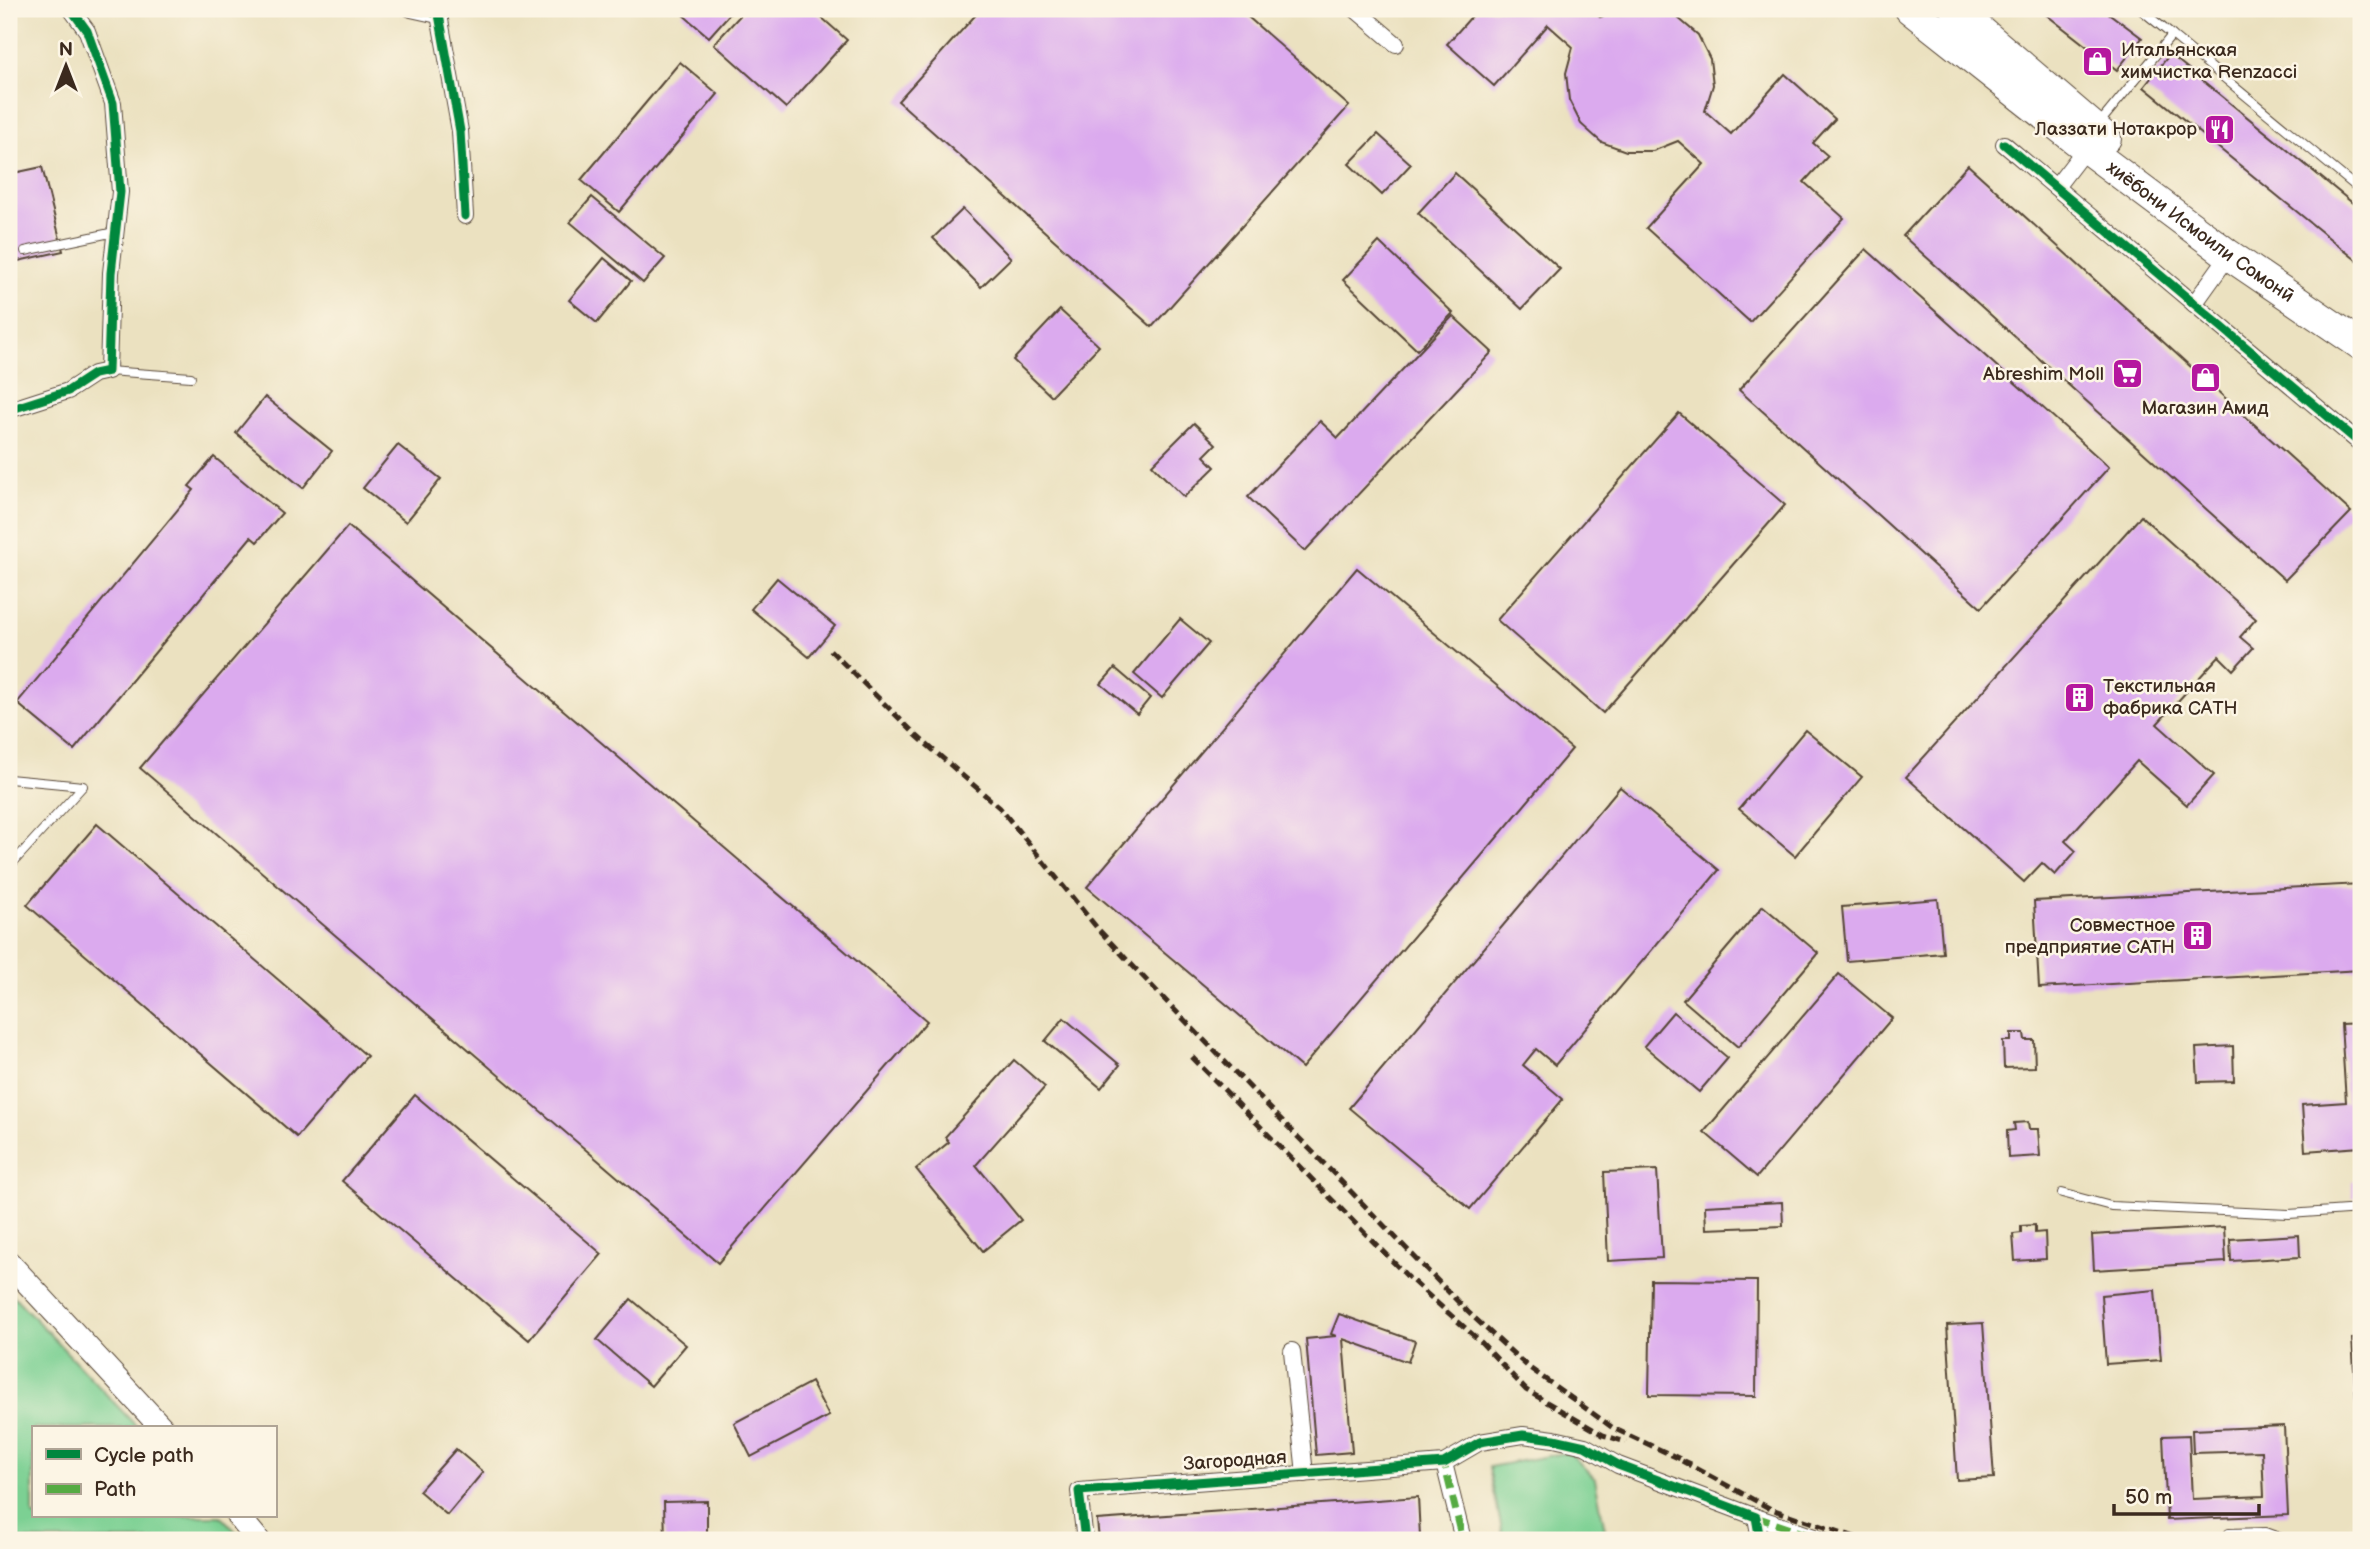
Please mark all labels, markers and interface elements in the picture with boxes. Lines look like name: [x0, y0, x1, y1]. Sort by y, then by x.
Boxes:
north arrow: [32, 32, 102, 102]
text: N: [59, 39, 73, 62]
place label: Итальянская химчистка Renzacci: [2121, 39, 2297, 84]
shop icon: Итальянская химчистка Renzacci: [2081, 44, 2115, 78]
restaurant icon: Лаззати Нотакрор: [2203, 112, 2237, 146]
place label: Лаззати Нотакрор: [2034, 118, 2197, 141]
street label: хиёбони Исмоили Сомонӣ: [2102, 156, 2299, 308]
supermarket icon: Abreshim Moll: [2110, 357, 2144, 391]
shop icon: Магазин Амид: [2188, 360, 2222, 394]
place label: Abreshim Moll: [1983, 363, 2104, 386]
place label: Магазин Амид: [2141, 397, 2269, 420]
place label: Текстильная фабрика САТН: [2103, 675, 2238, 720]
building icon: Текстильная фабрика САТН: [2063, 680, 2097, 714]
place label: Совместное предприятие CATH: [2005, 914, 2175, 959]
building icon: Совместное предприятие CATH: [2181, 919, 2215, 953]
legend: [32, 1426, 276, 1518]
text: Cycle path: [94, 1443, 194, 1468]
street label: Загородная: [1183, 1446, 1287, 1476]
scale bar: [2114, 1472, 2260, 1516]
text: Path: [94, 1477, 136, 1502]
text: 50 m: [2125, 1485, 2172, 1510]

